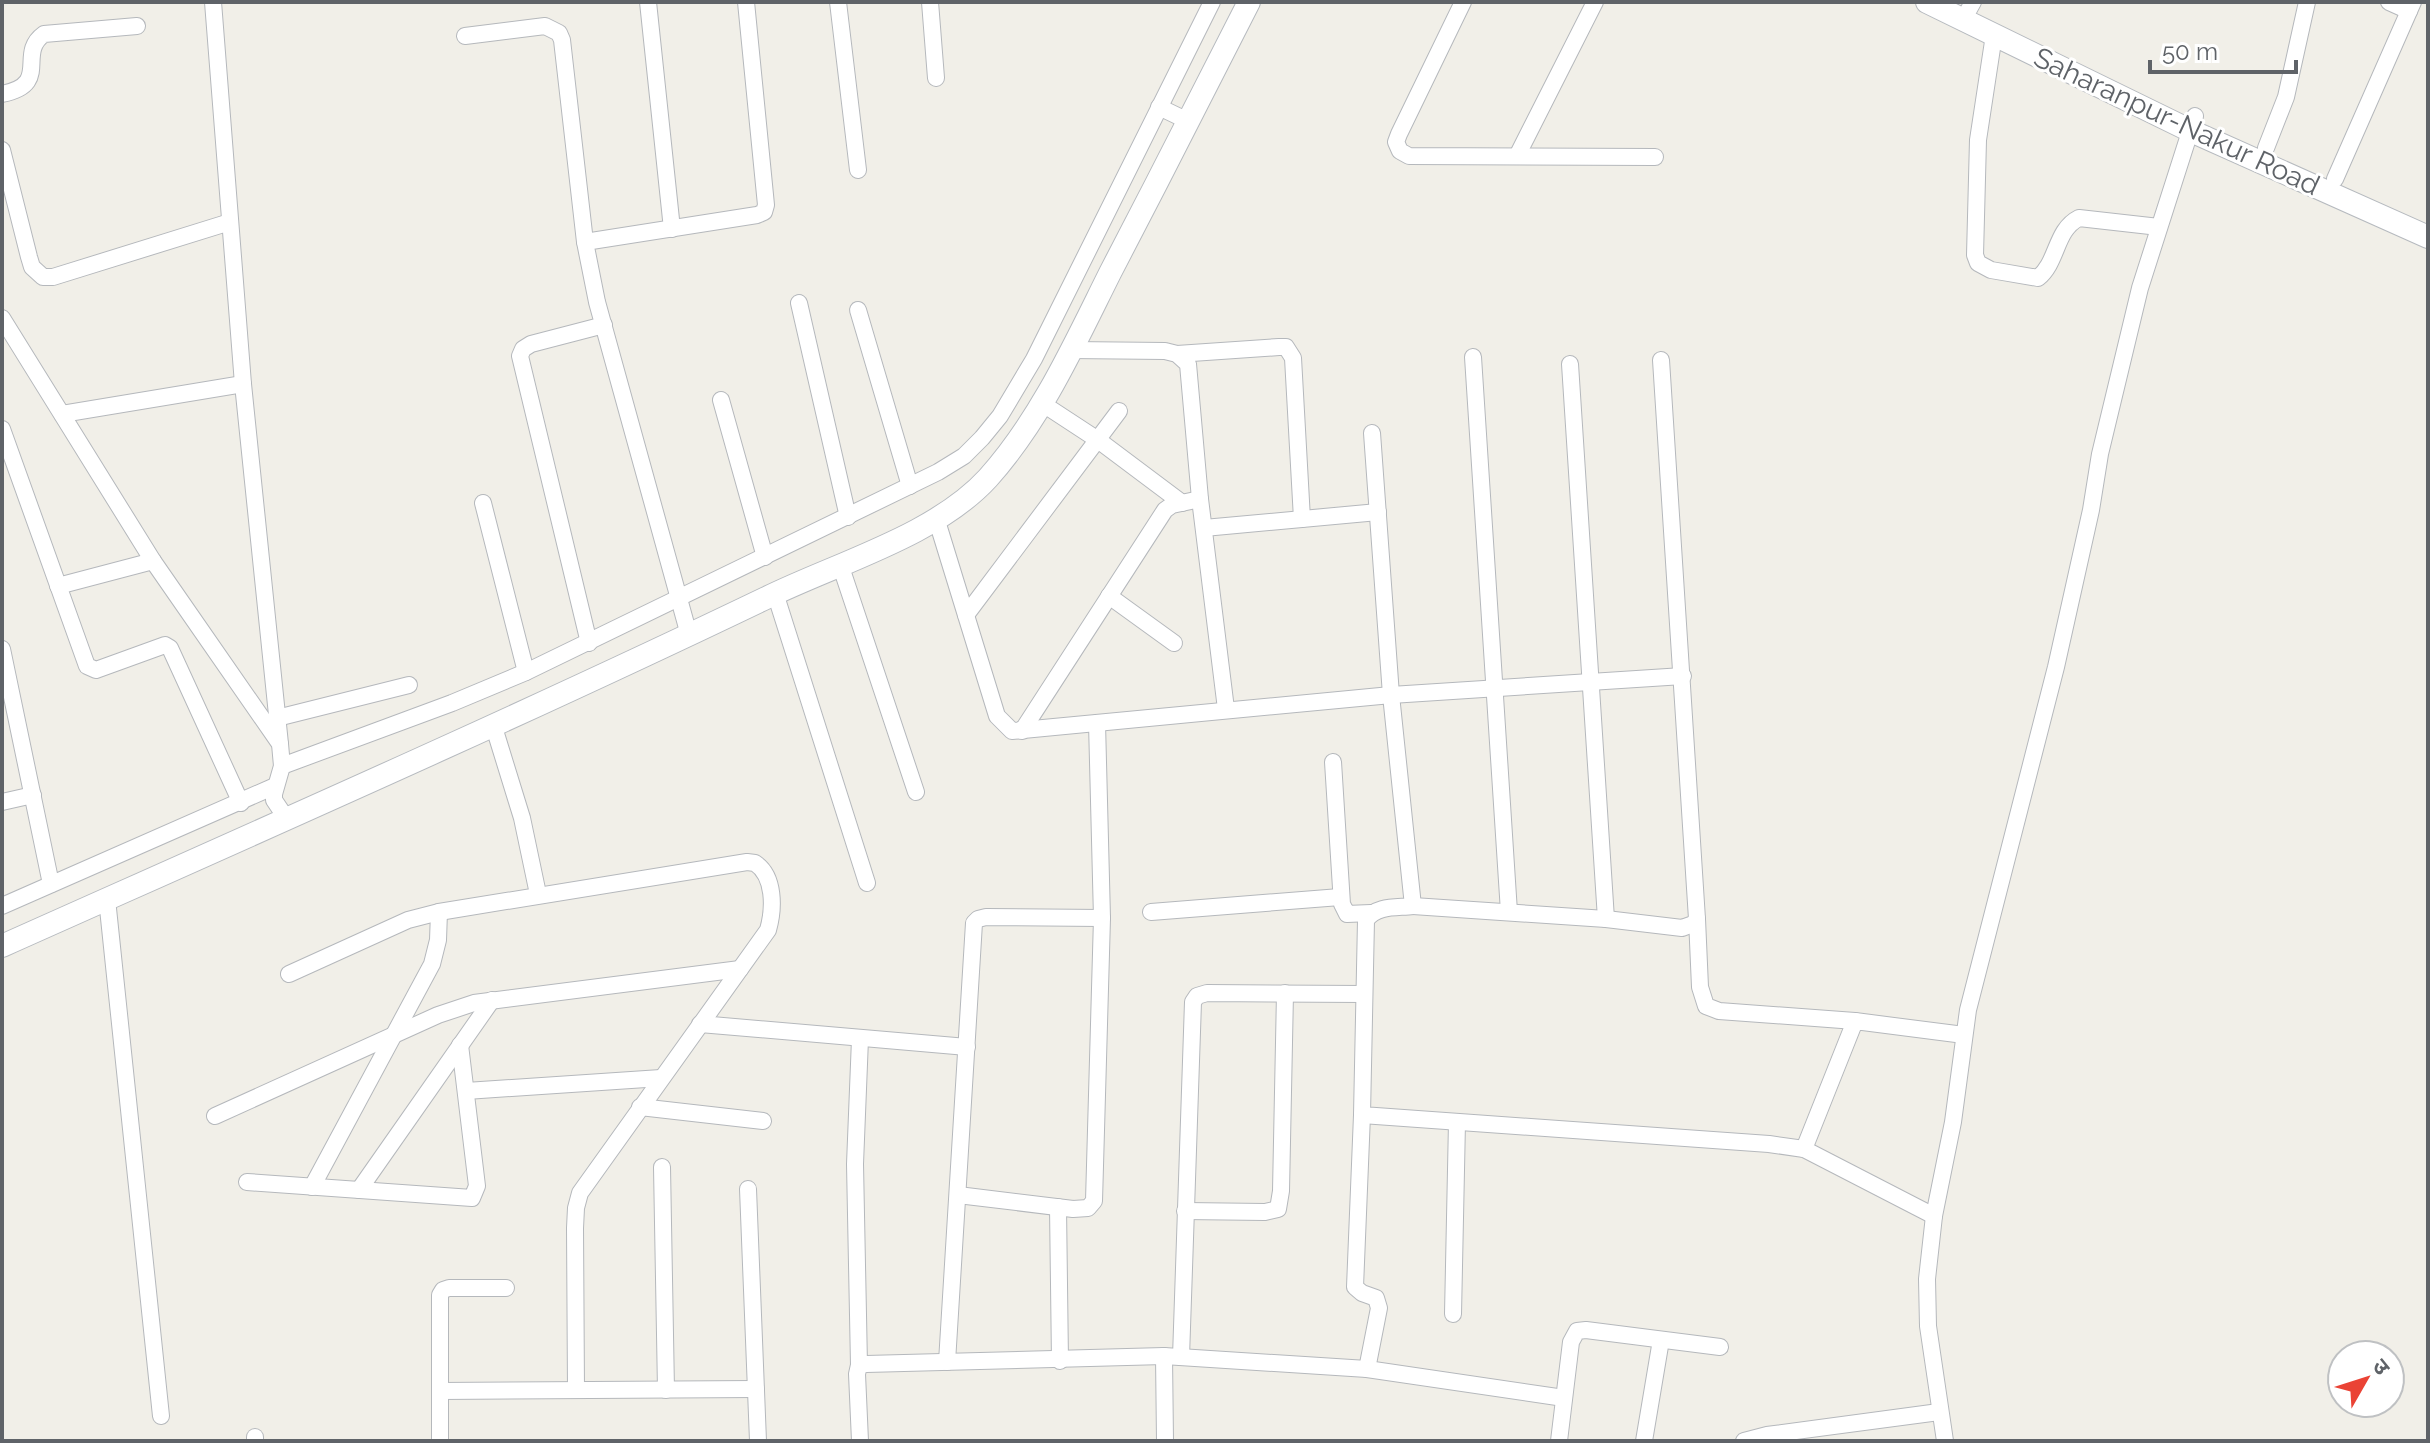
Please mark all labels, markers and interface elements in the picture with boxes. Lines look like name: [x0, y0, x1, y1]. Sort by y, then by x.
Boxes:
scale bar: [2150, 24, 2296, 74]
text: 50 m: [2162, 37, 2218, 66]
street label: Saharanpur-Nakur Road: [2029, 41, 2325, 202]
north arrow: [2326, 1339, 2406, 1419]
text: उ: [2367, 1353, 2396, 1380]

